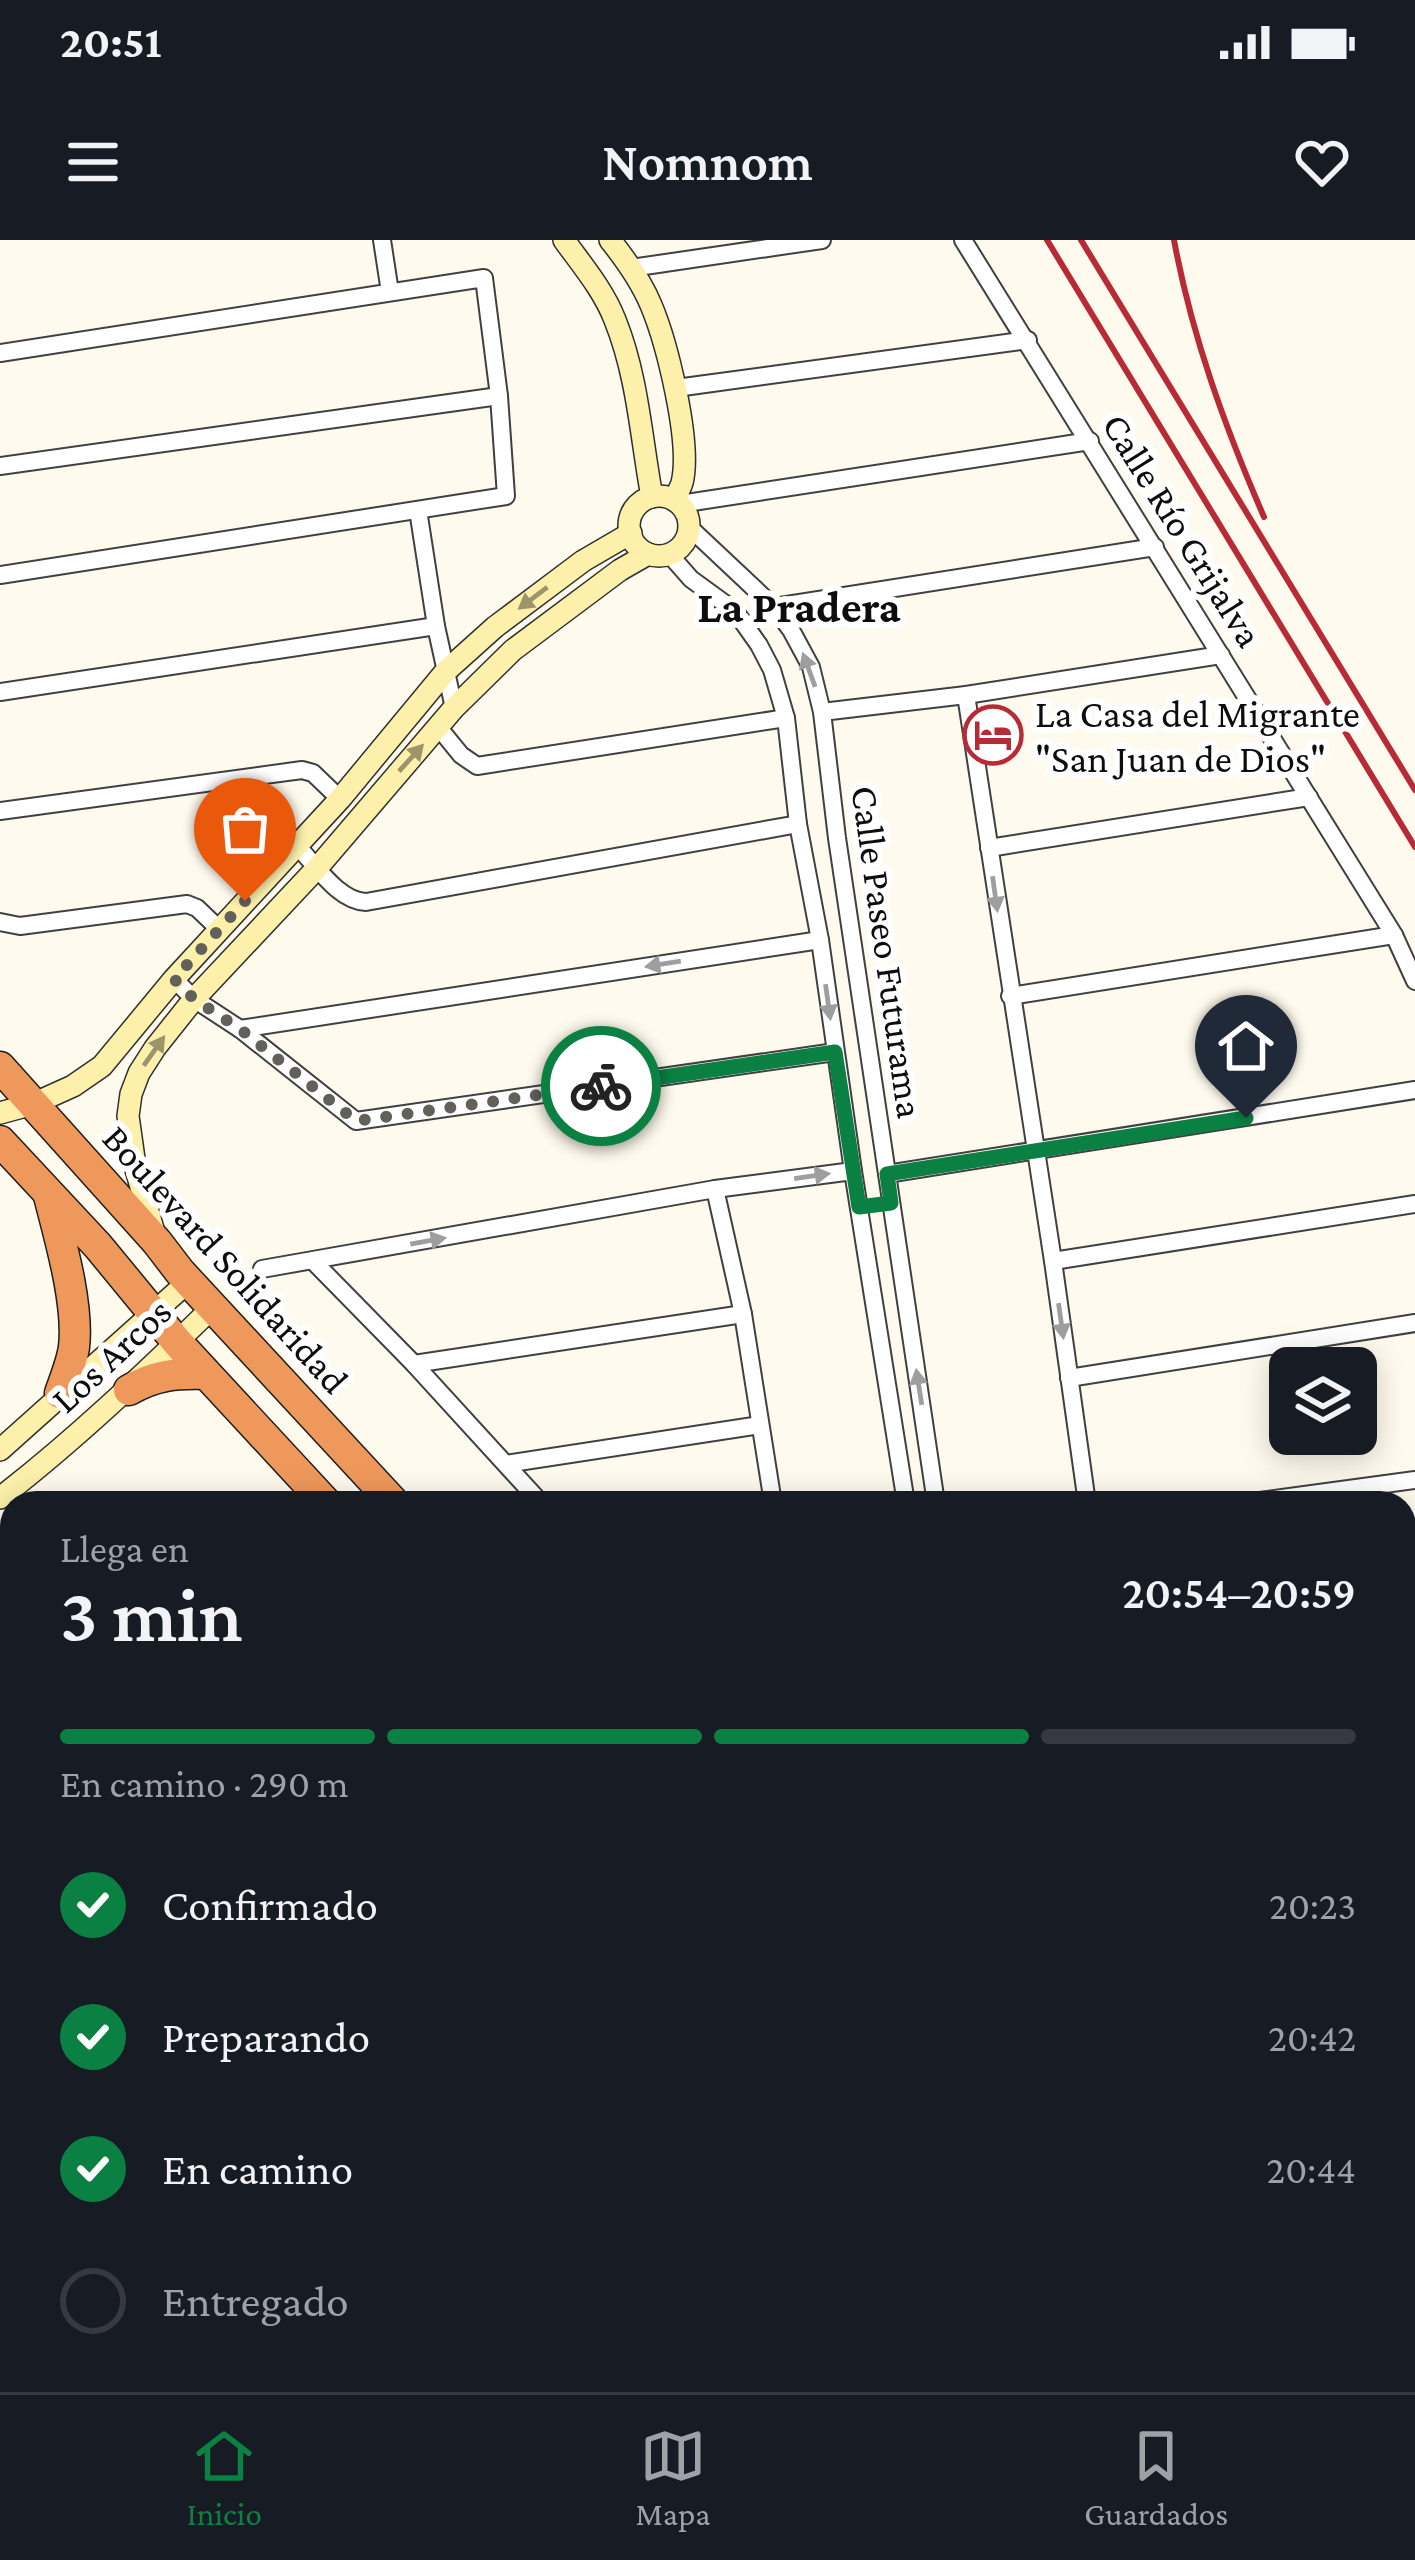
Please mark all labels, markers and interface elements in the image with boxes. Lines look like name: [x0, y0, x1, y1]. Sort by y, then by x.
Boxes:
text: 20:51: [60, 17, 161, 67]
icon: menu: [60, 129, 126, 195]
icon: heart: [1289, 129, 1355, 195]
text: Nomnom: [602, 132, 813, 192]
street label: Calle Río Grijalva: [1092, 406, 1272, 656]
district label: La Pradera: [697, 582, 901, 632]
one-way arrow: [518, 586, 549, 610]
one-way arrow: [799, 652, 818, 688]
place label: La Casa del Migrante "San Juan de Dios": [1035, 692, 1360, 780]
hotel icon: La Casa del Migrante "San Juan de Dios": [962, 704, 1024, 766]
one-way arrow: [397, 744, 424, 773]
pin: [194, 778, 296, 901]
street label: Calle Paseo Futurama: [843, 783, 933, 1121]
icon: bag: [212, 796, 278, 862]
one-way arrow: [986, 876, 1005, 913]
one-way arrow: [643, 955, 681, 974]
one-way arrow: [819, 984, 838, 1021]
pin: [1195, 995, 1297, 1118]
icon: home: [1213, 1013, 1279, 1079]
courier: [541, 1026, 661, 1146]
one-way arrow: [142, 1035, 165, 1068]
icon: bike: [568, 1053, 634, 1119]
street label: Boulevard Solidaridad: [95, 1116, 357, 1402]
one-way arrow: [794, 1166, 832, 1185]
one-way arrow: [410, 1231, 447, 1250]
street label: Los Arcos: [42, 1289, 180, 1421]
one-way arrow: [1052, 1303, 1071, 1340]
map controls: [1269, 1347, 1377, 1455]
button: layers: [1269, 1347, 1377, 1455]
one-way arrow: [909, 1368, 928, 1406]
text: Llega en: [60, 1527, 189, 1570]
text: 20:54–20:59: [1122, 1568, 1356, 1618]
text: 3 min: [60, 1571, 243, 1658]
text: En camino · 290 m: [60, 1762, 349, 1805]
icon: check: [60, 1872, 126, 1938]
text: Confirmado: [162, 1880, 378, 1930]
text: 20:23: [1269, 1884, 1356, 1927]
icon: check: [60, 2004, 126, 2070]
text: Preparando: [162, 2012, 370, 2062]
text: 20:42: [1268, 2016, 1356, 2059]
icon: check: [60, 2136, 126, 2202]
text: En camino: [162, 2144, 353, 2194]
text: 20:44: [1267, 2148, 1356, 2191]
text: Entregado: [162, 2276, 349, 2326]
tab: Inicio: [187, 2423, 262, 2532]
tab: Mapa: [635, 2423, 711, 2532]
tab: Guardados: [1084, 2423, 1228, 2532]

